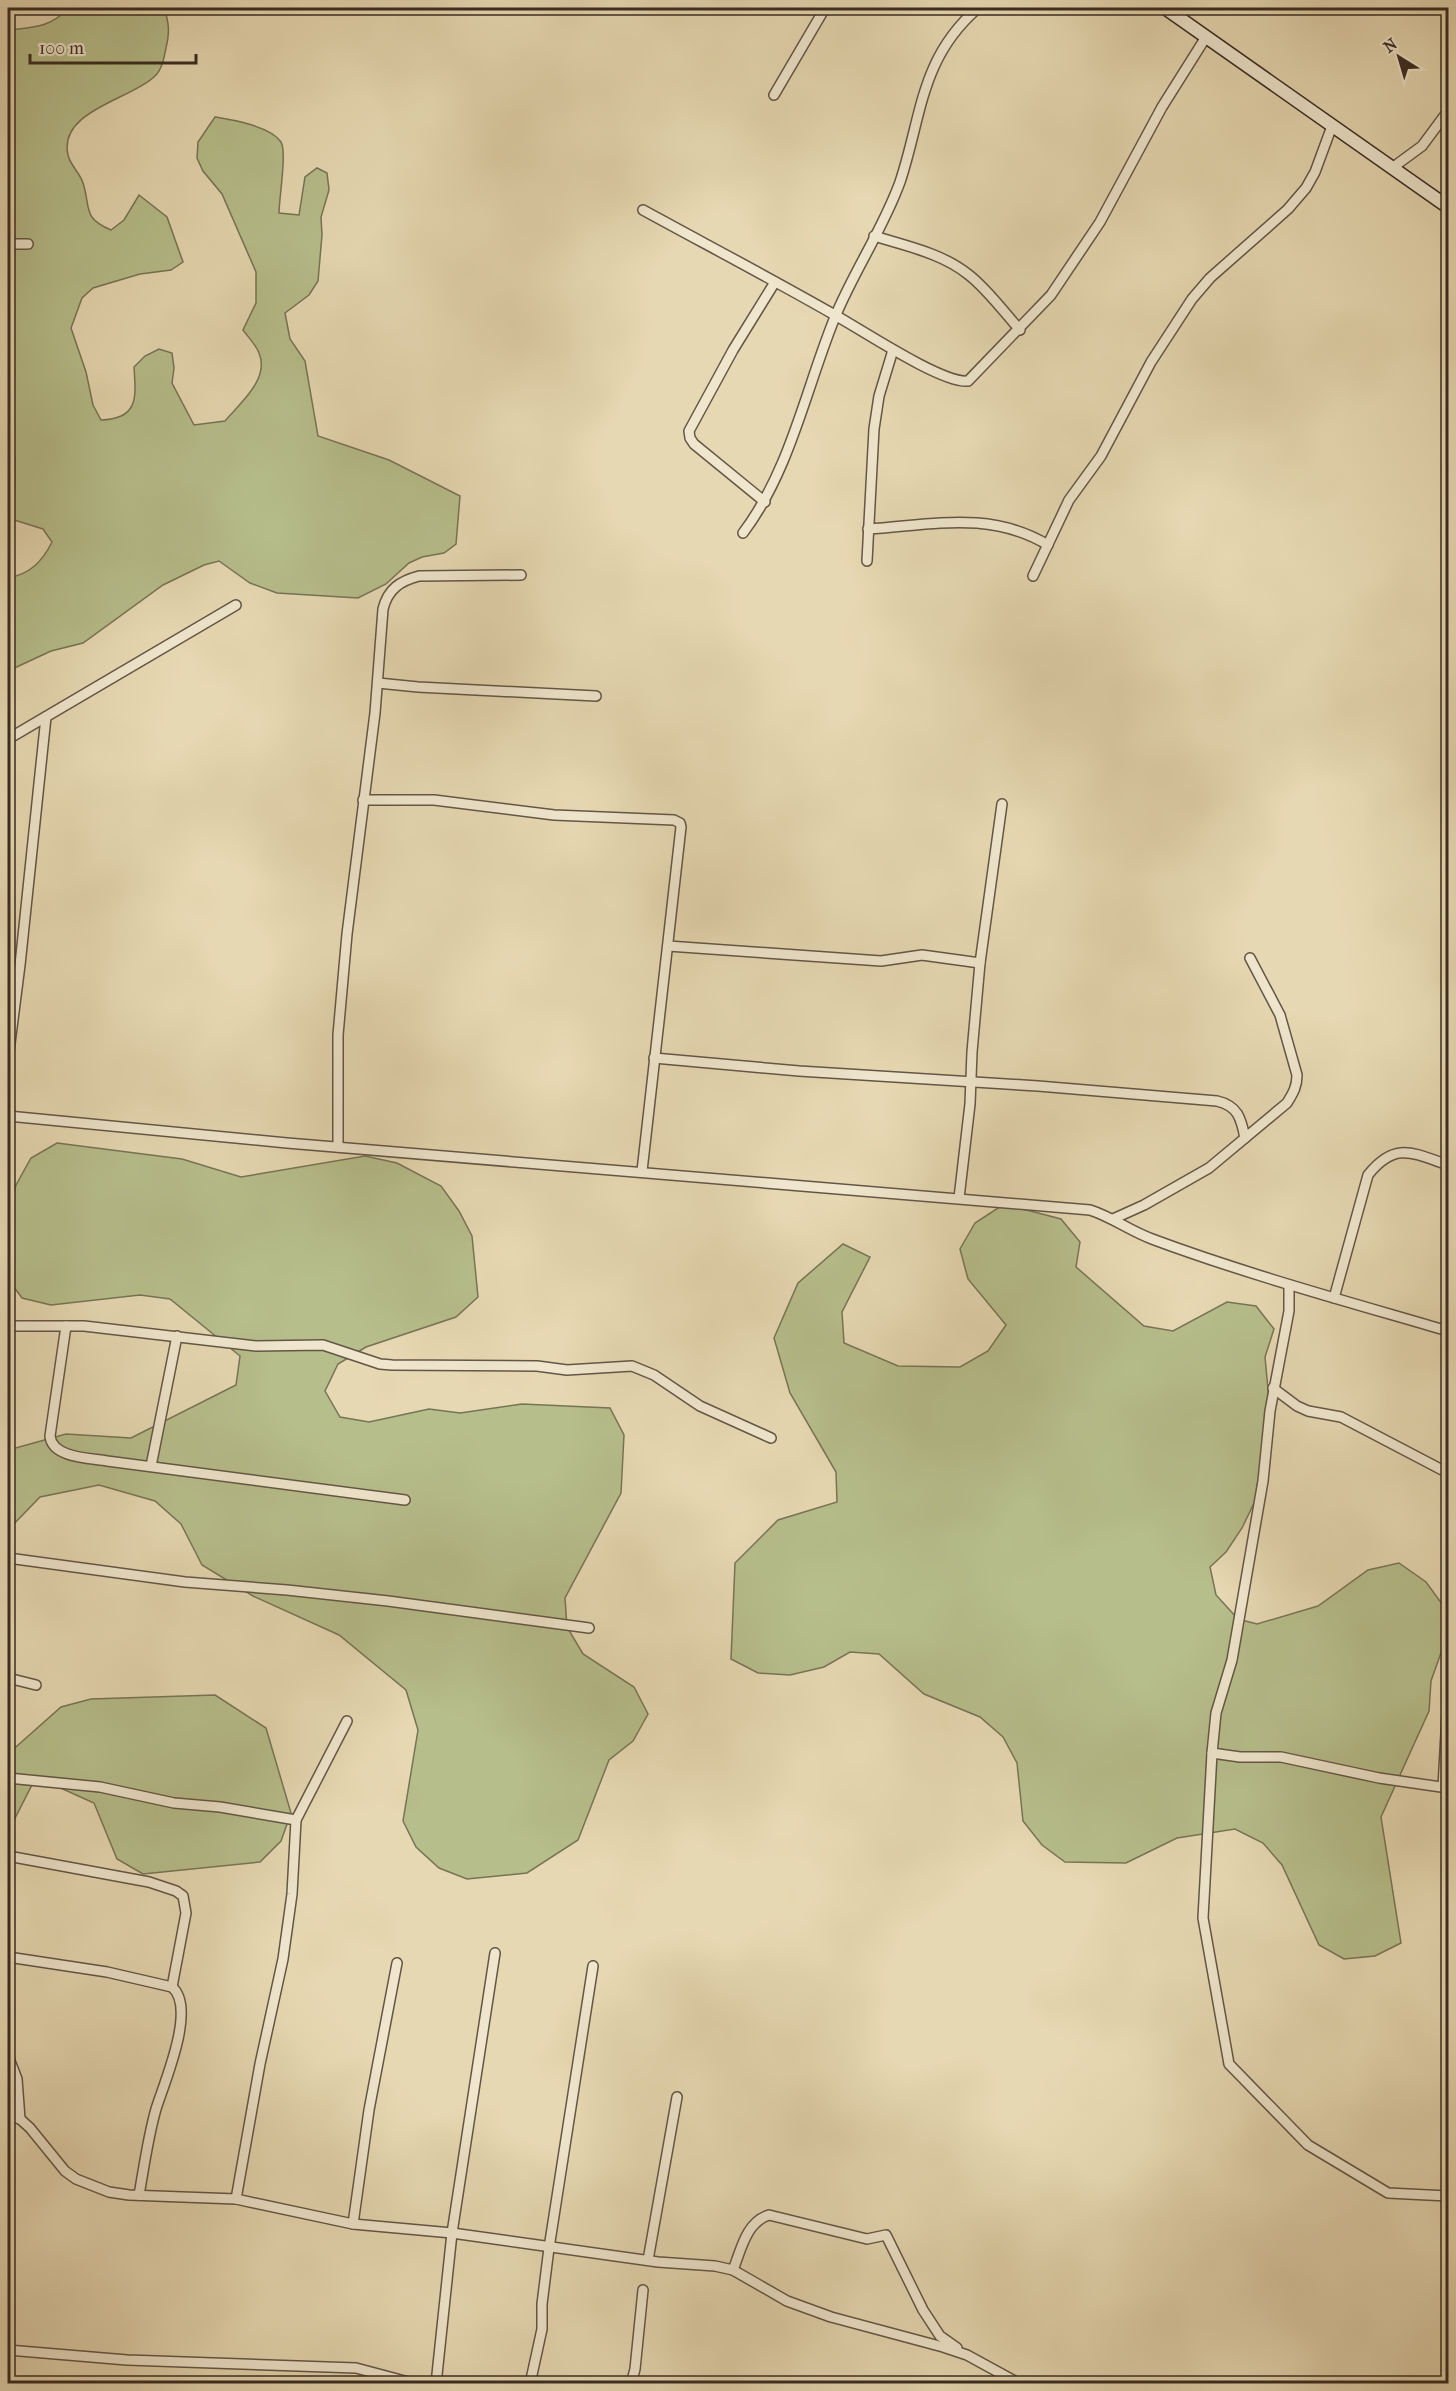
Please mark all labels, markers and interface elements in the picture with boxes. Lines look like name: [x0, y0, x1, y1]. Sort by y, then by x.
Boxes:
scale bar: [30, 27, 196, 65]
north arrow: [1369, 27, 1429, 87]
text: N: [1380, 34, 1402, 57]
text: 100 m: [39, 38, 84, 59]

